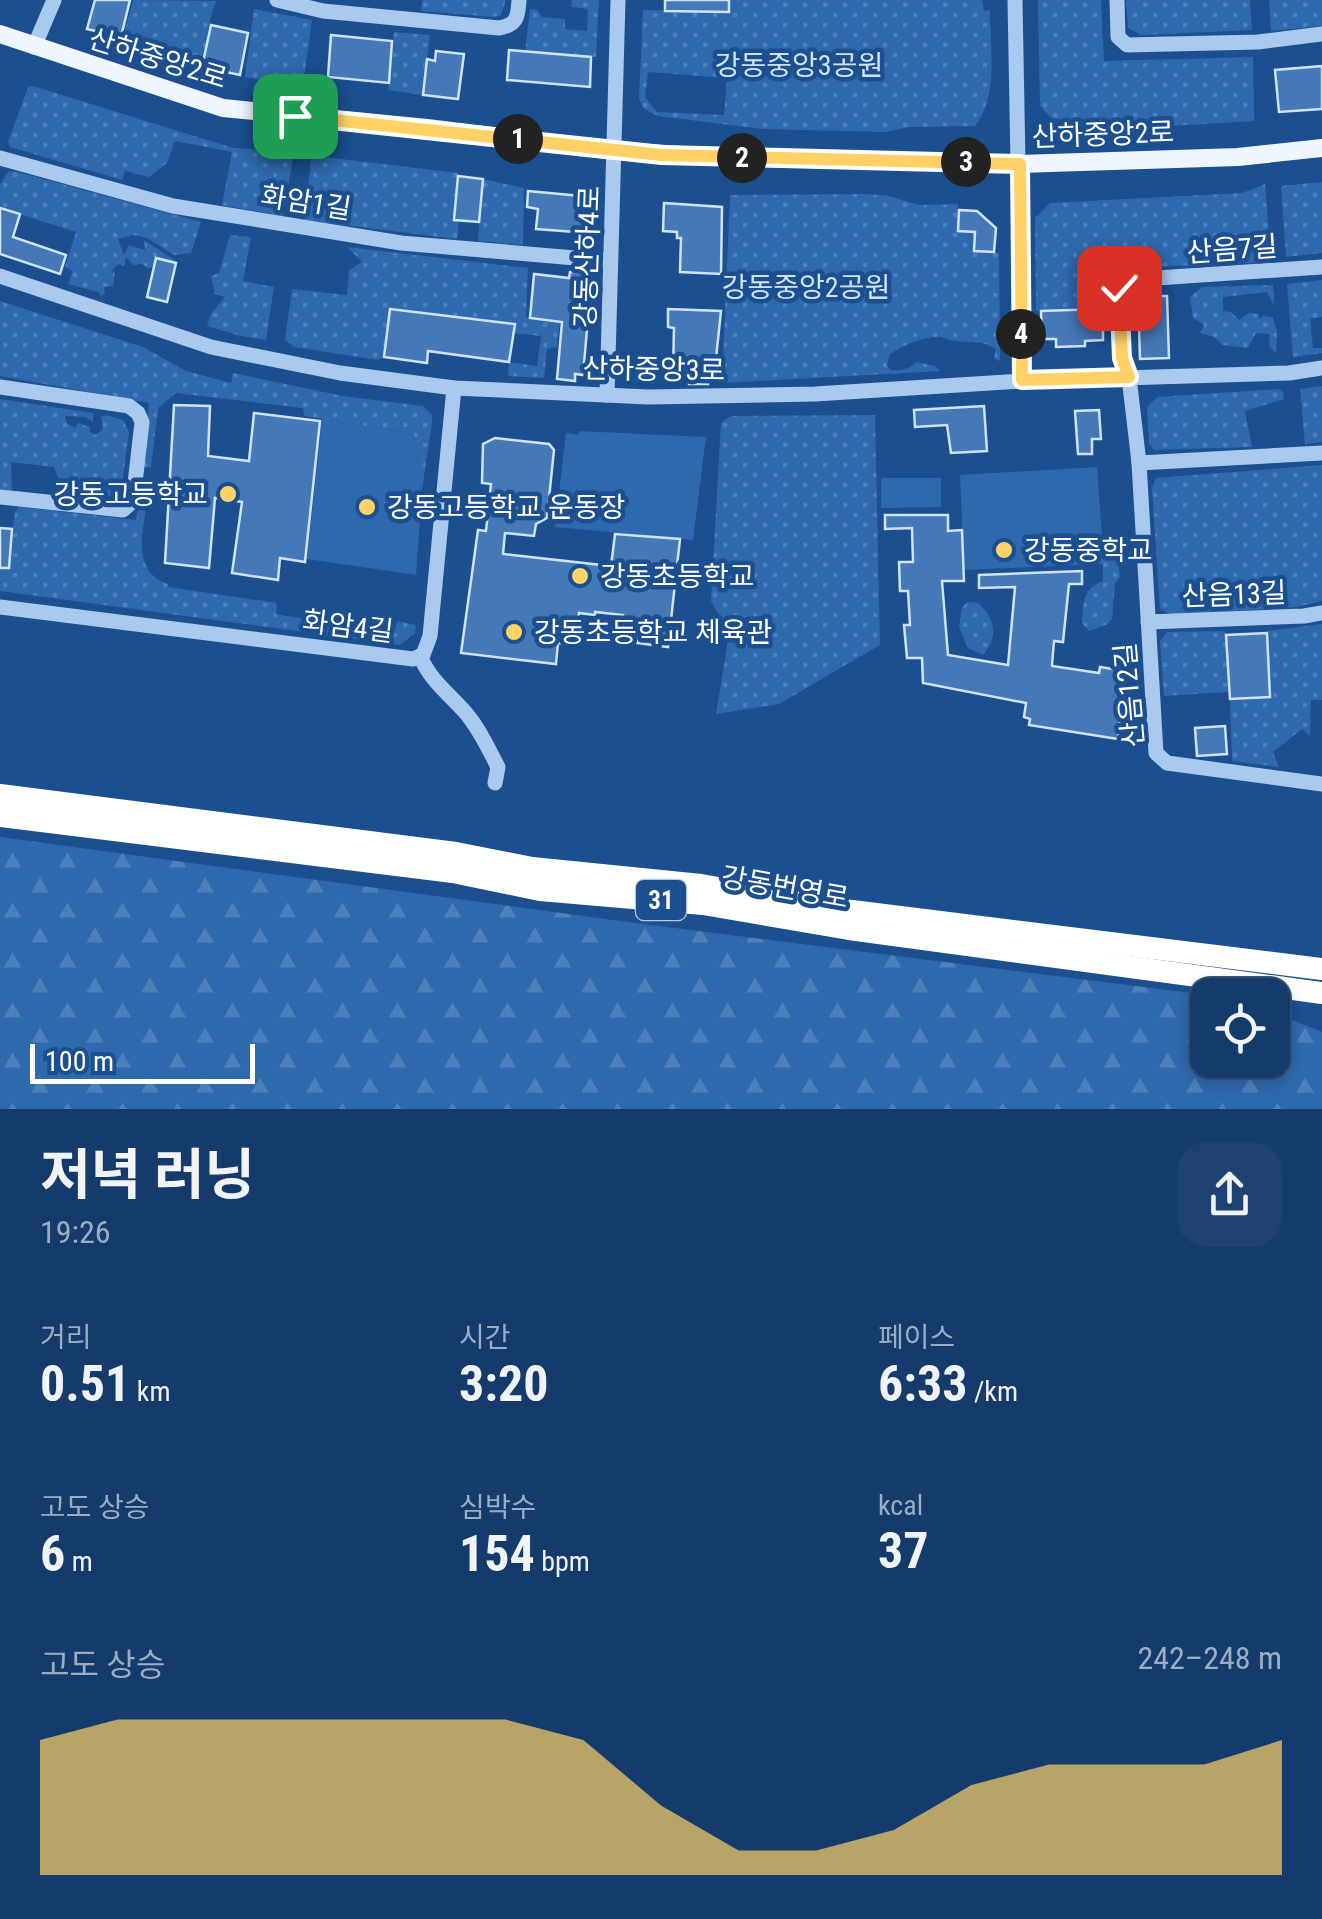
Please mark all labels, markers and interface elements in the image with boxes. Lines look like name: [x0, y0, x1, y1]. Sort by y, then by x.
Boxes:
street label: 산하중앙2로: [85, 22, 231, 95]
park label: 강동중앙3공원: [715, 49, 883, 82]
pin: [253, 74, 338, 159]
icon: arrive: [268, 89, 323, 144]
pin: 1: [493, 114, 543, 164]
street label: 산하중앙2로: [1031, 116, 1175, 153]
text: 1: [511, 122, 525, 155]
pin: 2: [717, 133, 767, 183]
pin: 3: [941, 137, 991, 187]
text: 2: [735, 141, 749, 174]
text: 3: [959, 145, 973, 178]
street label: 화암1길: [258, 179, 353, 226]
street label: 강동산하4로: [569, 185, 606, 329]
street label: 산음7길: [1185, 230, 1279, 269]
pin: [1077, 246, 1162, 331]
icon: check: [1092, 261, 1147, 316]
park label: 강동중앙2공원: [722, 271, 890, 304]
pin: 4: [996, 309, 1046, 359]
text: 4: [1014, 317, 1028, 350]
street label: 산하중앙3로: [582, 352, 726, 387]
place label: 강동고등학교: [53, 478, 208, 511]
marker: 강동고등학교: [217, 483, 239, 505]
place label: 강동고등학교 운동장: [387, 491, 625, 524]
marker: 강동고등학교 운동장: [356, 496, 378, 518]
place label: 강동중학교: [1024, 534, 1153, 567]
marker: 강동중학교: [993, 539, 1015, 561]
place label: 강동초등학교: [600, 560, 755, 593]
marker: 강동초등학교: [569, 565, 591, 587]
street label: 산음13길: [1181, 576, 1287, 613]
street label: 화암4길: [301, 605, 395, 648]
place label: 강동초등학교 체육관: [534, 616, 772, 649]
marker: 강동초등학교 체육관: [503, 621, 525, 643]
street label: 산음12길: [1108, 641, 1151, 749]
street label: 강동번영로: [719, 860, 851, 915]
road number: 31: [636, 880, 686, 920]
map controls: [1190, 978, 1290, 1078]
button: locate: [1190, 978, 1290, 1078]
scale bar: [30, 1039, 255, 1084]
text: 100 m: [45, 1045, 114, 1078]
button: share: [1177, 1142, 1282, 1247]
text: 저녁 러닝: [40, 1143, 255, 1207]
text: 19:26: [40, 1213, 111, 1251]
text: 거리: [40, 1321, 92, 1354]
text: 시간: [459, 1321, 511, 1354]
text: 페이스: [878, 1321, 955, 1354]
text: 0.51: [40, 1355, 130, 1413]
text: 3:20: [459, 1355, 548, 1413]
text: 6:33: [878, 1355, 967, 1413]
text: km: [130, 1375, 170, 1408]
text: /km: [967, 1375, 1018, 1408]
text: kcal: [878, 1489, 923, 1522]
text: 고도 상승: [40, 1491, 149, 1524]
text: 심박수: [459, 1491, 536, 1524]
text: 37: [878, 1522, 929, 1580]
text: 6: [40, 1525, 65, 1583]
text: 154: [459, 1525, 535, 1583]
text: m: [65, 1545, 93, 1578]
text: bpm: [535, 1545, 590, 1578]
text: 242–248 m: [1137, 1639, 1282, 1677]
text: 고도 상승: [40, 1646, 165, 1684]

